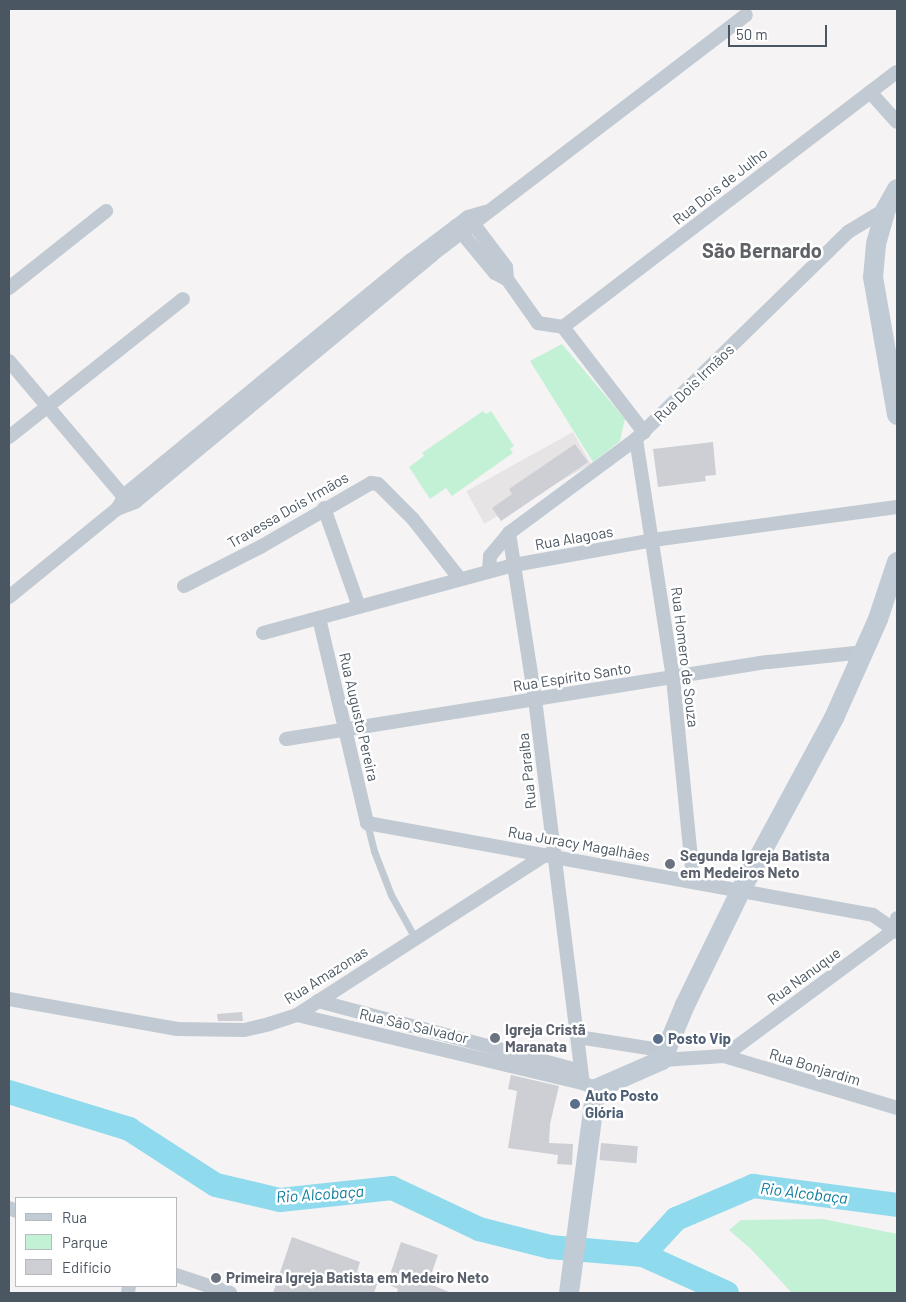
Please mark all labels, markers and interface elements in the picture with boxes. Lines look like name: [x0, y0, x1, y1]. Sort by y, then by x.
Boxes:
scale bar: [731, 15, 830, 47]
text: 50 m: [736, 25, 768, 43]
street label: Rua Dois de Julho: [669, 144, 771, 228]
district label: São Bernardo: [702, 238, 822, 262]
street label: Rua Dois Irmãos: [650, 340, 738, 426]
street label: Travessa Dois Irmãos: [224, 468, 352, 552]
street label: Rua Alagoas: [533, 522, 615, 554]
street label: Rua Homero de Souza: [667, 586, 703, 728]
street label: Rua Augusto Pereira: [335, 651, 383, 783]
street label: Rua Espírito Santo: [512, 659, 632, 695]
street label: Rua Paraíba: [514, 732, 540, 810]
street label: Rua Juracy Magalhães: [507, 823, 651, 865]
place label: Segunda Igreja Batista em Medeiros Neto: [680, 846, 830, 881]
marker: Segunda Igreja Batista em Medeiros Neto: [664, 858, 676, 870]
street label: Rua Amazonas: [281, 942, 371, 1008]
street label: Rua Nanuque: [764, 943, 844, 1009]
street label: Rua São Salvador: [358, 1005, 470, 1047]
place label: Igreja Cristã Maranata: [505, 1020, 586, 1055]
place label: Posto Vip: [668, 1030, 731, 1048]
marker: Igreja Cristã Maranata: [489, 1032, 501, 1044]
marker: Posto Vip: [652, 1033, 664, 1045]
street label: Rua Bonjardim: [767, 1045, 863, 1089]
place label: Auto Posto Glória: [585, 1086, 659, 1121]
marker: Auto Posto Glória: [569, 1098, 581, 1110]
water label: Rio Alcobaça: [759, 1178, 849, 1208]
water label: Rio Alcobaça: [275, 1181, 365, 1207]
legend: [15, 1197, 178, 1287]
text: Rua: [62, 1208, 87, 1226]
text: Parque: [62, 1233, 108, 1251]
text: Edifício: [62, 1258, 111, 1276]
place label: Primeira Igreja Batista em Medeiro Neto: [226, 1269, 489, 1287]
marker: Primeira Igreja Batista em Medeiro Neto: [210, 1272, 222, 1284]

